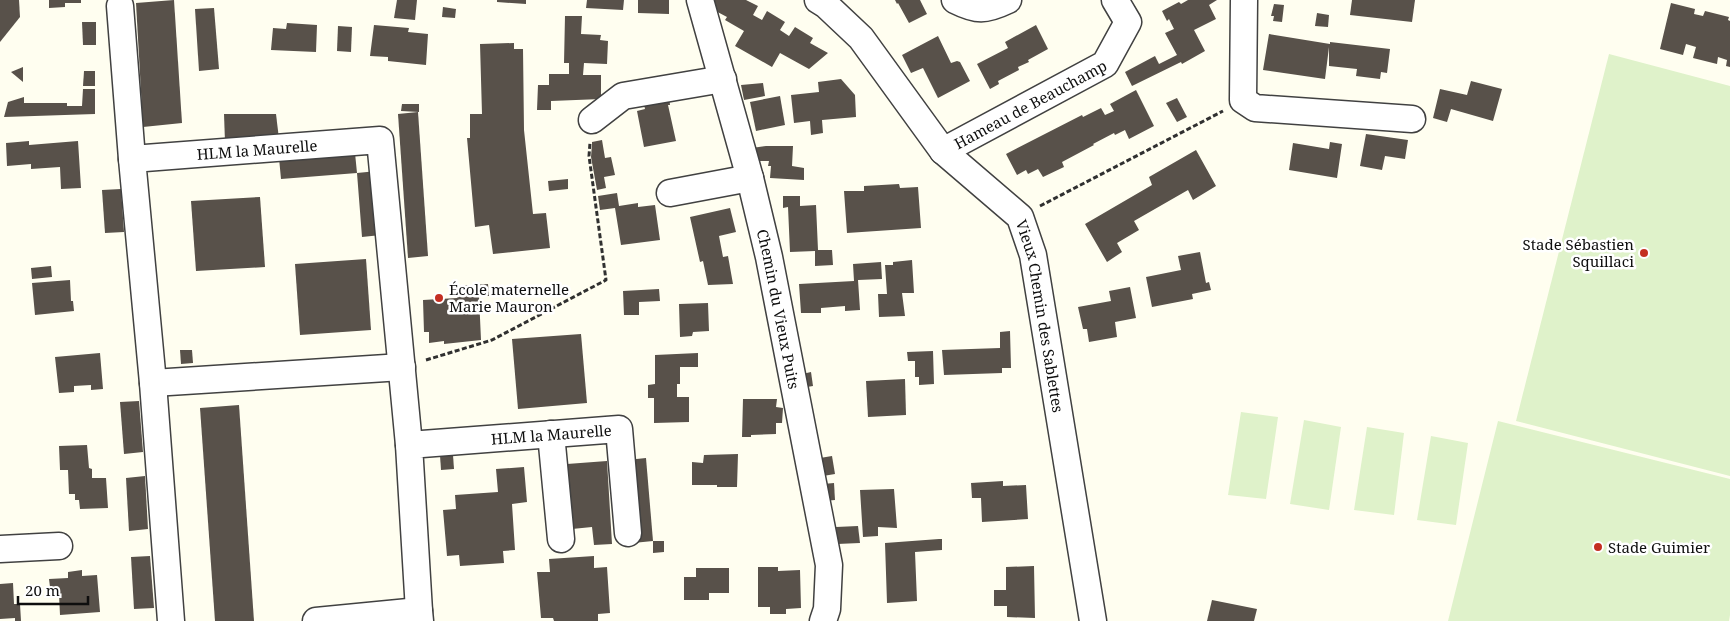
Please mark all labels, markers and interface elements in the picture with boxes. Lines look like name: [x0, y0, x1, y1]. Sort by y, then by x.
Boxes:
street label: Hameau de Beauchamp: [950, 55, 1110, 153]
street label: HLM la Maurelle: [196, 135, 318, 164]
street label: Vieux Chemin des Sablettes: [1012, 217, 1069, 414]
street label: Chemin du Vieux Puits: [753, 227, 805, 391]
place label: Stade Sébastien Squillaci: [1523, 234, 1634, 271]
marker: Stade Sébastien Squillaci: [1638, 247, 1650, 259]
place label: École maternelle Marie Mauron: [449, 279, 569, 316]
marker: École maternelle Marie Mauron: [433, 292, 445, 304]
street label: HLM la Maurelle: [490, 420, 612, 449]
place label: Stade Guimier: [1608, 537, 1710, 557]
marker: Stade Guimier: [1592, 541, 1604, 553]
scale bar: [18, 574, 88, 606]
text: 20 m: [25, 580, 60, 600]

